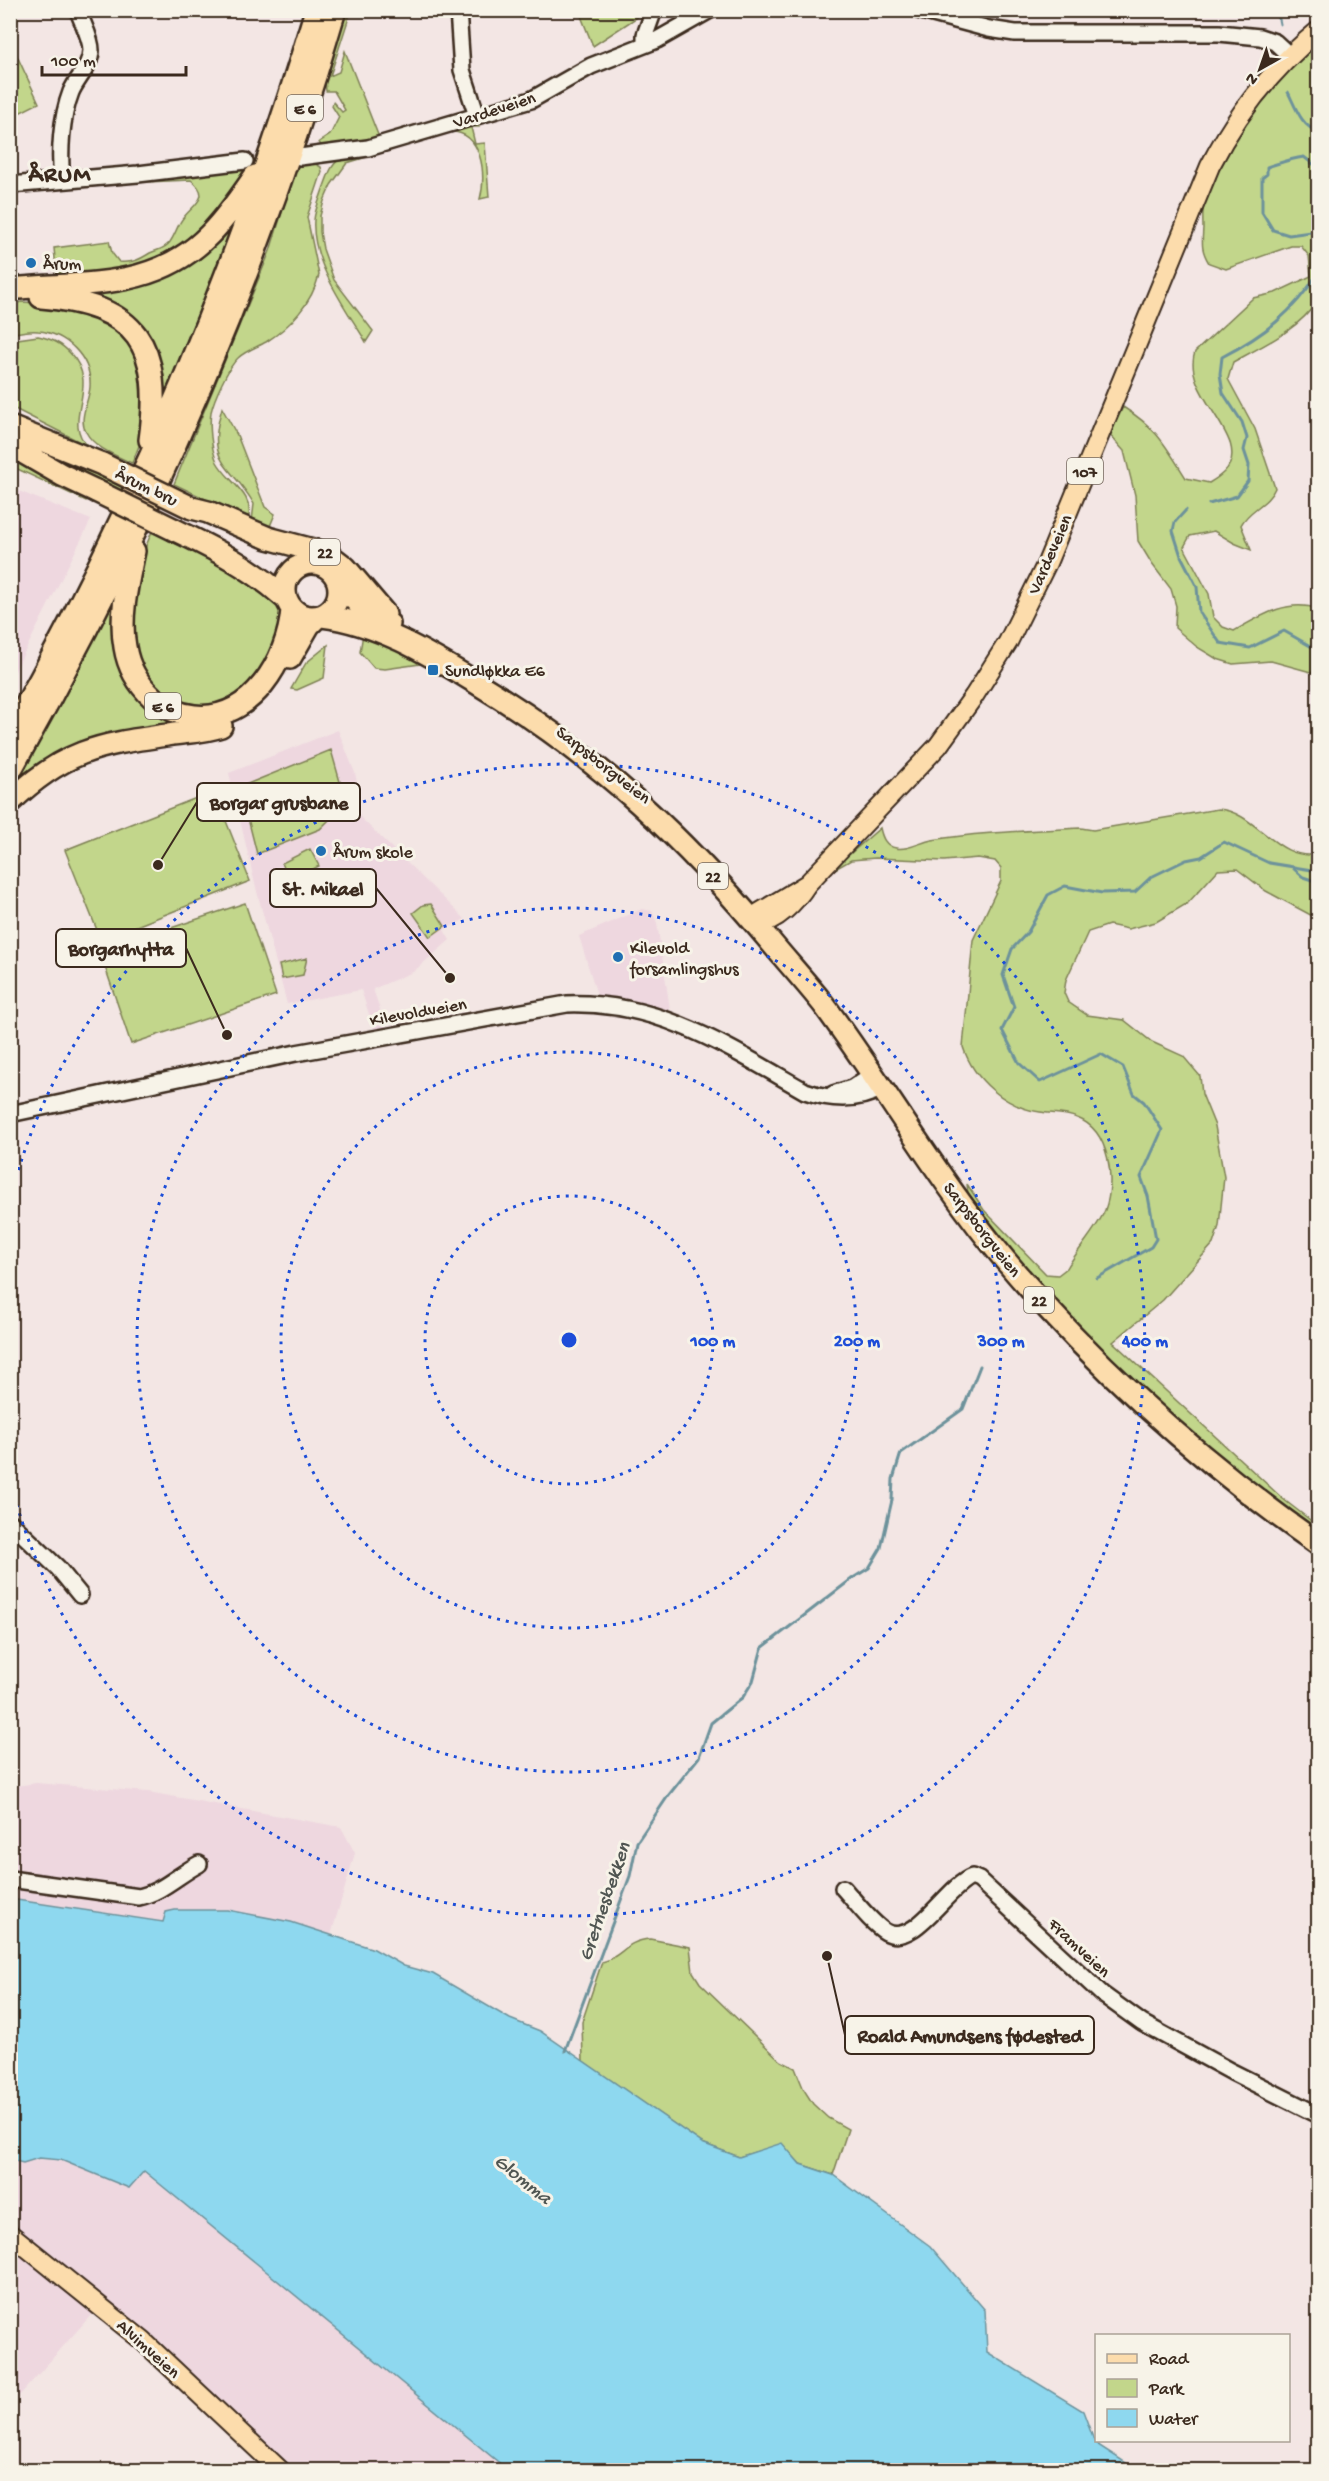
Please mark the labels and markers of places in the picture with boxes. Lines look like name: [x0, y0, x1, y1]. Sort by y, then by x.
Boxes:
place label: Årum: [43, 253, 81, 276]
marker: Årum: [24, 256, 38, 270]
place label: Sundløkka E6: [445, 662, 546, 683]
marker: Sundløkka E6: [426, 663, 440, 677]
callout: Borgar grusbane: [197, 783, 360, 821]
place label: Årum skole: [333, 841, 413, 864]
marker: Årum skole: [314, 844, 328, 858]
callout: St. Mikael: [270, 869, 376, 907]
callout: Borgarhytta: [56, 929, 186, 967]
place label: Kilevold forsamlingshus: [629, 939, 740, 981]
marker: Kilevold forsamlingshus: [611, 950, 625, 964]
centre of rings: [559, 1330, 579, 1350]
callout: Roald Amundsens fødested: [845, 2016, 1094, 2054]

